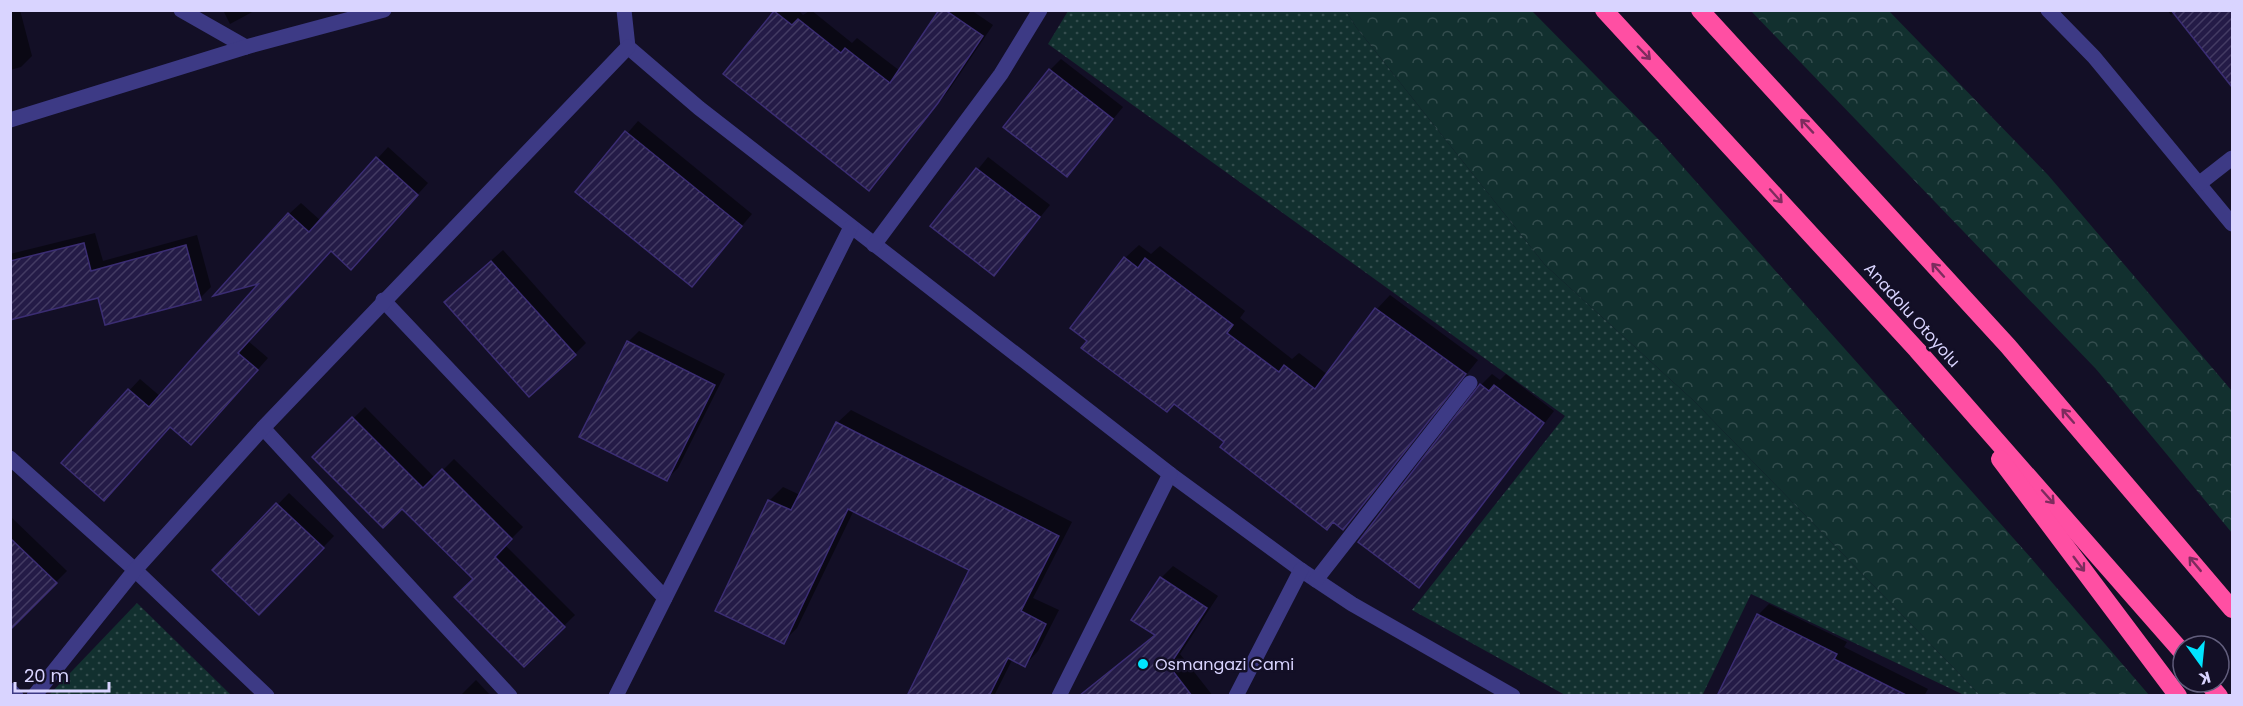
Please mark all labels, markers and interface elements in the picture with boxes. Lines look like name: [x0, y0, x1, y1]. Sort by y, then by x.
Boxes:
one-way arrow: [1637, 45, 1651, 60]
one-way arrow: [1800, 119, 1814, 134]
one-way arrow: [1769, 189, 1783, 204]
street label: Anadolu Otoyolu: [1859, 258, 1965, 372]
one-way arrow: [1932, 263, 1946, 278]
one-way arrow: [2061, 409, 2075, 424]
one-way arrow: [2041, 489, 2055, 504]
one-way arrow: [2073, 556, 2085, 572]
one-way arrow: [2188, 557, 2202, 572]
north arrow: [2171, 634, 2231, 694]
place label: Osmangazi Cami: [1155, 653, 1294, 676]
scale bar: [15, 655, 110, 693]
marker: Osmangazi Cami: [1136, 657, 1150, 671]
text: 20 m: [24, 663, 69, 688]
text: K: [2196, 665, 2213, 691]

